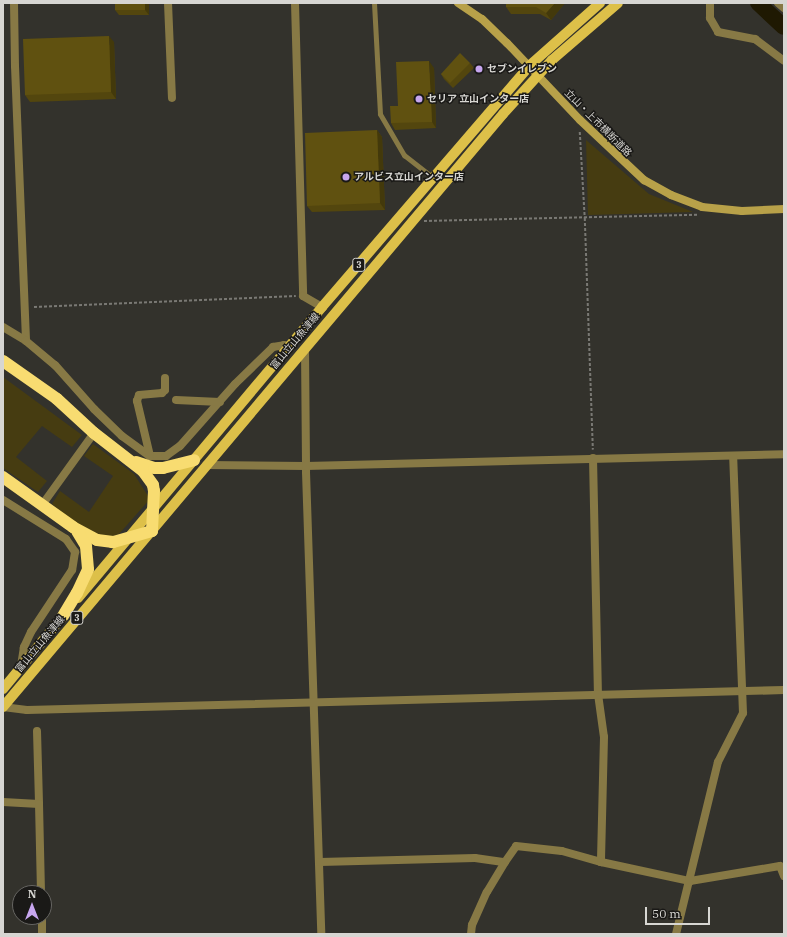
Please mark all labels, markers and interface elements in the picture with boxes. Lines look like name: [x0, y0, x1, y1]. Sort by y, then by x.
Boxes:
place label: セブンイレブン: [487, 63, 557, 75]
marker: セブンイレブン: [474, 64, 484, 74]
street label: 立山・上市横断道路: [562, 87, 634, 159]
place label: セリア 立山インター店: [427, 93, 529, 105]
marker: セリア 立山インター店: [414, 94, 424, 104]
place label: アルビス立山インター店: [354, 171, 464, 183]
marker: アルビス立山インター店: [341, 172, 351, 182]
road number: 3: [352, 258, 366, 272]
street label: 富山立山魚津線: [268, 310, 322, 372]
road number: 3: [70, 611, 84, 625]
street label: 富山立山魚津線: [13, 613, 67, 675]
north arrow: [12, 885, 52, 925]
text: N: [28, 887, 36, 901]
scale bar: [647, 899, 712, 925]
text: 50 m: [652, 906, 681, 921]

